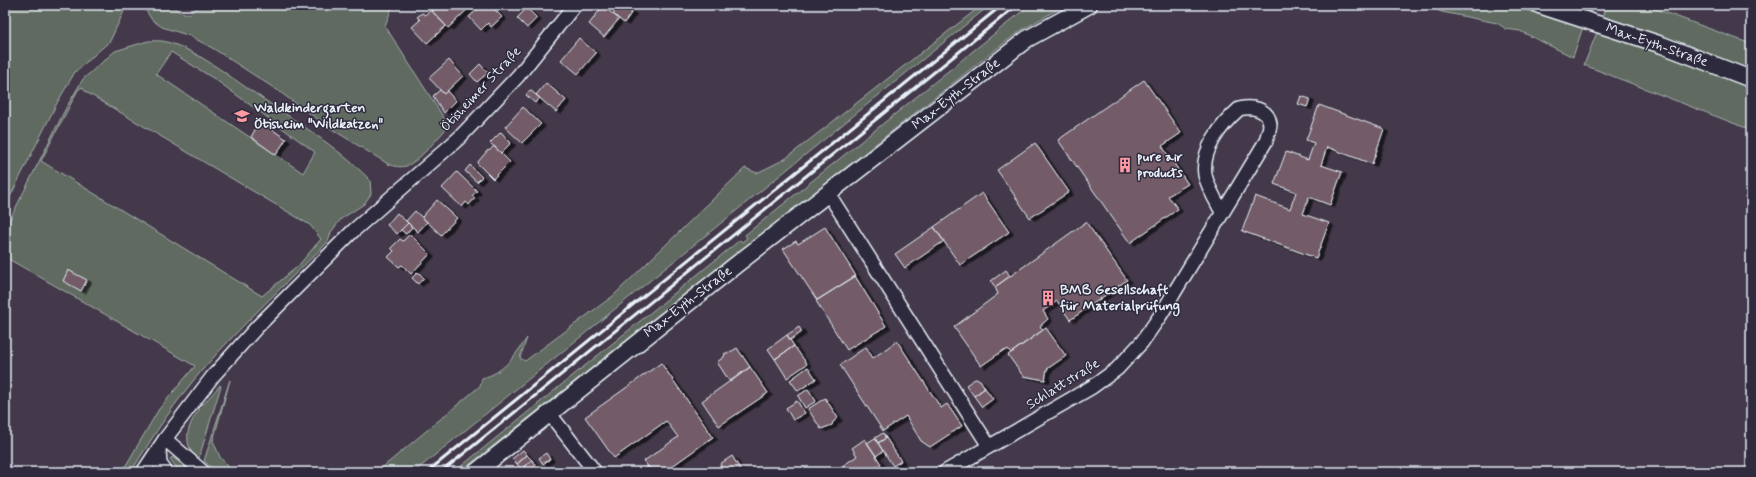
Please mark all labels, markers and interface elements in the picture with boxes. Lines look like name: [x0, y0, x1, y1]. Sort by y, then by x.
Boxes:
street label: Max-Eyth-Straße: [1603, 19, 1711, 71]
street label: Ötisheimer Straße: [437, 42, 525, 135]
street label: Max-Eyth-Straße: [908, 54, 1004, 134]
place label: Waldkindergarten Ötisheim "Wildkatzen": [253, 99, 384, 133]
school or university icon: Waldkindergarten Ötisheim "Wildkatzen": [233, 107, 251, 125]
place label: pure air products: [1137, 148, 1183, 182]
building icon: pure air products: [1116, 156, 1134, 174]
street label: Max-Eyth-Straße: [640, 262, 736, 342]
place label: BMB Gesellschaft für Materialprüfung: [1059, 281, 1180, 317]
building icon: BMB Gesellschaft für Materialprüfung: [1039, 289, 1057, 307]
street label: Schlattstraße: [1023, 354, 1103, 414]

